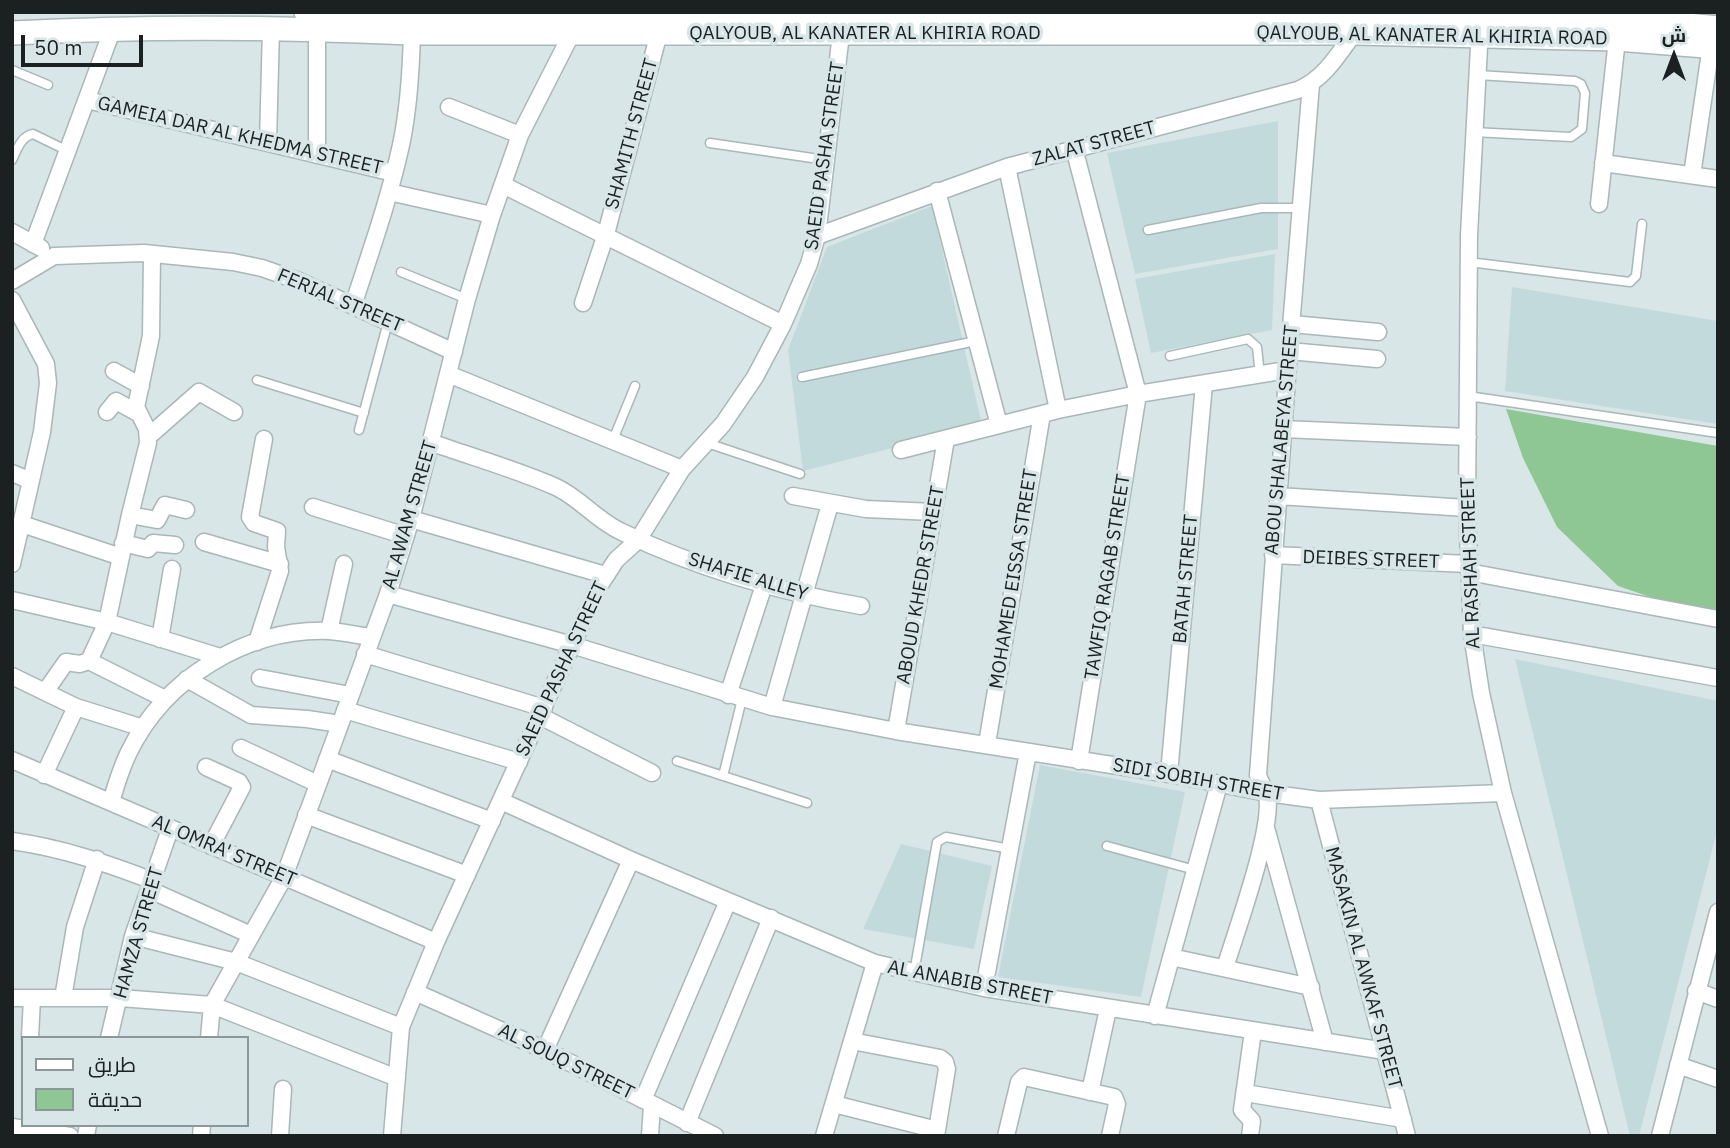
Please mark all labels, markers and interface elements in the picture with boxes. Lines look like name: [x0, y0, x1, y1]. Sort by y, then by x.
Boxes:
scale bar: [24, 21, 147, 65]
north arrow: [1639, 21, 1709, 91]
street label: QALYOUB, AL KANATER AL KHIRIA ROAD: [1256, 22, 1608, 50]
street label: QALYOUB, AL KANATER AL KHIRIA ROAD: [689, 23, 1041, 45]
text: ش: [1662, 23, 1686, 47]
text: 50 m: [34, 33, 83, 61]
street label: SHAMITH STREET: [601, 56, 663, 212]
street label: SAEID PASHA STREET: [800, 60, 850, 252]
street label: GAMEIA DAR AL KHEDMA STREET: [95, 92, 385, 180]
street label: ZALAT STREET: [1030, 117, 1158, 171]
street label: FERIAL STREET: [274, 264, 406, 338]
street label: ABOU SHALABEYA STREET: [1261, 324, 1303, 556]
street label: AL AWAM STREET: [378, 438, 442, 592]
street label: MOHAMED EISSA STREET: [985, 467, 1043, 691]
street label: TAWFIQ RAGAB STREET: [1080, 473, 1136, 681]
street label: AL RASHAH STREET: [1457, 477, 1485, 649]
street label: ABOUD KHEDR STREET: [892, 484, 950, 686]
street label: BATAH STREET: [1169, 513, 1203, 645]
street label: DEIBES STREET: [1302, 546, 1440, 574]
street label: SHAFIE ALLEY: [686, 548, 810, 606]
street label: SAEID PASHA STREET: [512, 578, 612, 760]
street label: SIDI SOBIH STREET: [1111, 754, 1285, 806]
street label: AL OMRA' STREET: [148, 810, 300, 892]
street label: MASAKIN AL AWKAF STREET: [1320, 844, 1406, 1092]
street label: HAMZA STREET: [109, 865, 169, 1001]
street label: AL ANABIB STREET: [886, 956, 1054, 1010]
street label: AL SOUQ STREET: [494, 1019, 638, 1105]
legend: [21, 1036, 248, 1127]
text: طريق: [88, 1050, 136, 1078]
text: حديقة: [88, 1085, 142, 1113]

